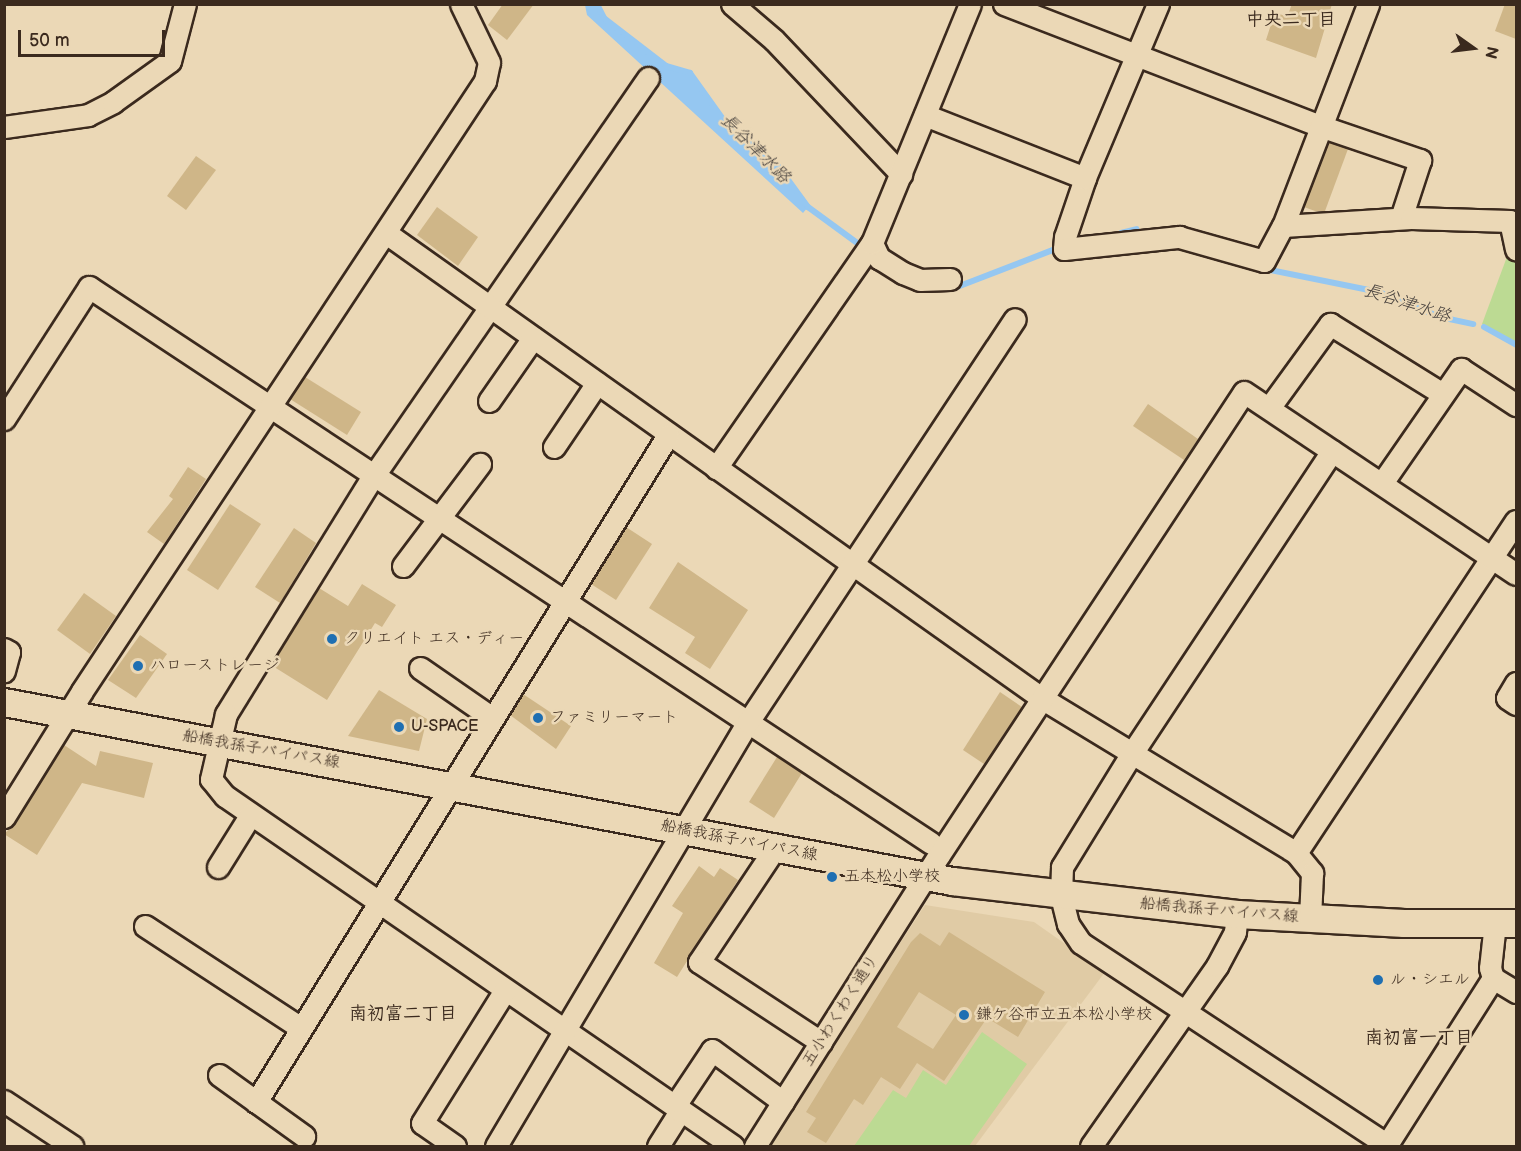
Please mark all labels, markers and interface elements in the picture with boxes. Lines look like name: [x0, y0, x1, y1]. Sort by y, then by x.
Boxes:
district label: 中央二丁目: [1246, 9, 1336, 31]
scale bar: [21, 18, 168, 56]
north arrow: [1443, 18, 1503, 78]
text: 50 m: [29, 30, 70, 51]
text: N: [1480, 44, 1502, 61]
water label: 長谷津水路: [716, 110, 794, 188]
water label: 長谷津水路: [1361, 280, 1453, 328]
place label: クリエイト エス・ディー: [344, 629, 524, 649]
marker: クリエイト エス・ディー: [325, 632, 339, 646]
place label: ハローストレージ: [150, 656, 279, 676]
marker: ハローストレージ: [131, 659, 145, 673]
place label: ファミリーマート: [550, 708, 678, 728]
marker: ファミリーマート: [531, 711, 545, 725]
place label: U-SPACE: [411, 717, 478, 737]
marker: U-SPACE: [392, 720, 406, 734]
street label: 船橋我孫子バイパス線: [181, 727, 341, 773]
street label: 船橋我孫子バイパス線: [659, 816, 819, 866]
place label: 五本松小学校: [844, 867, 940, 887]
marker: 五本松小学校: [825, 870, 839, 884]
street label: 船橋我孫子バイパス線: [1138, 894, 1300, 928]
street label: 五小わくわく通り: [799, 952, 883, 1070]
place label: ル・シエル: [1390, 970, 1470, 990]
marker: ル・シエル: [1371, 973, 1385, 987]
district label: 南初富二丁目: [349, 1003, 457, 1025]
place label: 鎌ケ谷市立五本松小学校: [976, 1005, 1152, 1025]
marker: 鎌ケ谷市立五本松小学校: [957, 1008, 971, 1022]
district label: 南初富一丁目: [1365, 1027, 1473, 1049]

